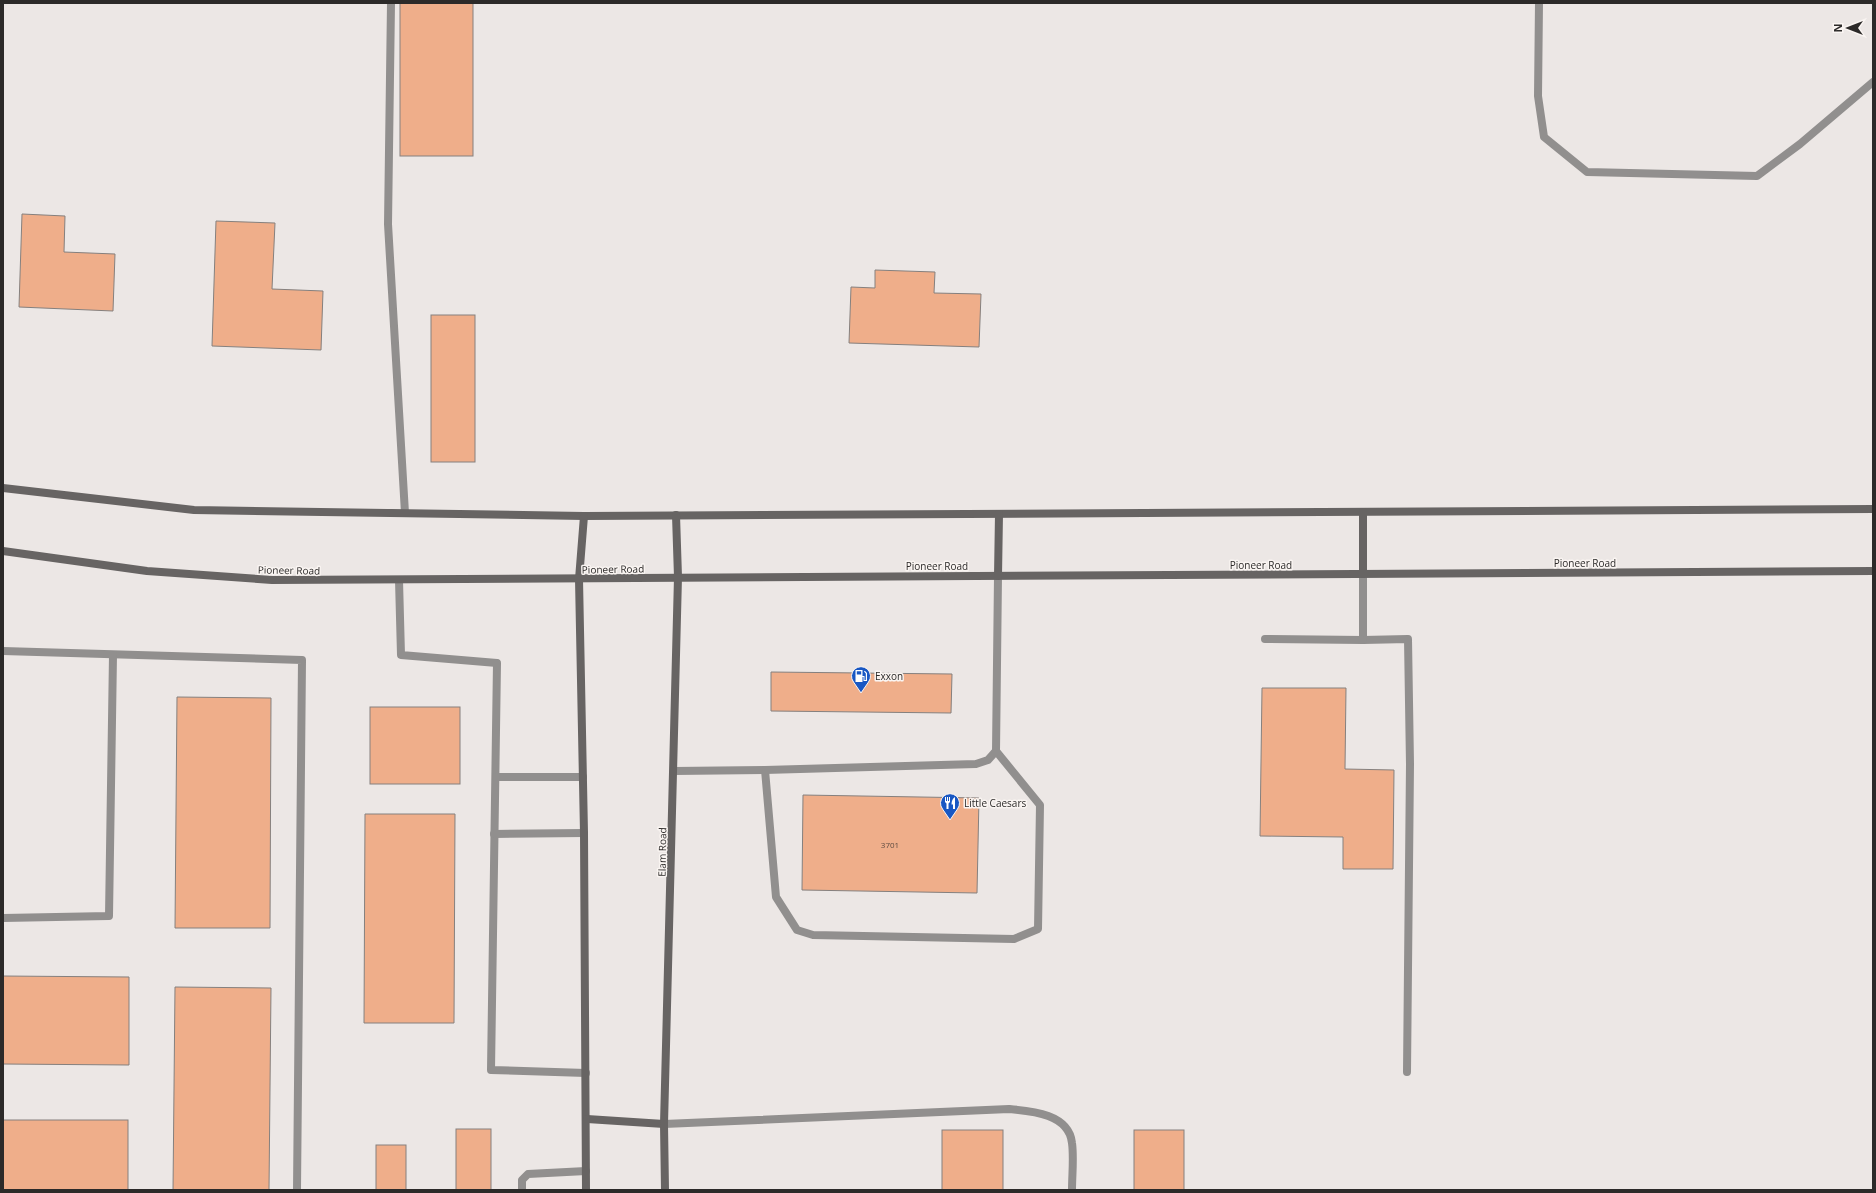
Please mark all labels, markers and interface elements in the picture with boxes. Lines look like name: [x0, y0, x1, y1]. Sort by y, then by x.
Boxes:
north arrow: [1828, 8, 1868, 48]
text: N: [1830, 24, 1845, 32]
street label: Pioneer Road: [1554, 556, 1616, 570]
street label: Pioneer Road: [1230, 558, 1292, 572]
street label: Pioneer Road: [906, 559, 968, 573]
street label: Pioneer Road: [582, 561, 644, 577]
street label: Pioneer Road: [258, 562, 320, 578]
fuel station icon: Exxon: [850, 665, 872, 693]
place label: Exxon: [875, 669, 903, 683]
restaurant icon: Little Caesars: [939, 792, 961, 820]
place label: Little Caesars: [964, 796, 1026, 810]
street label: Elam Road: [655, 827, 669, 877]
house number: 3701: [881, 839, 899, 850]

